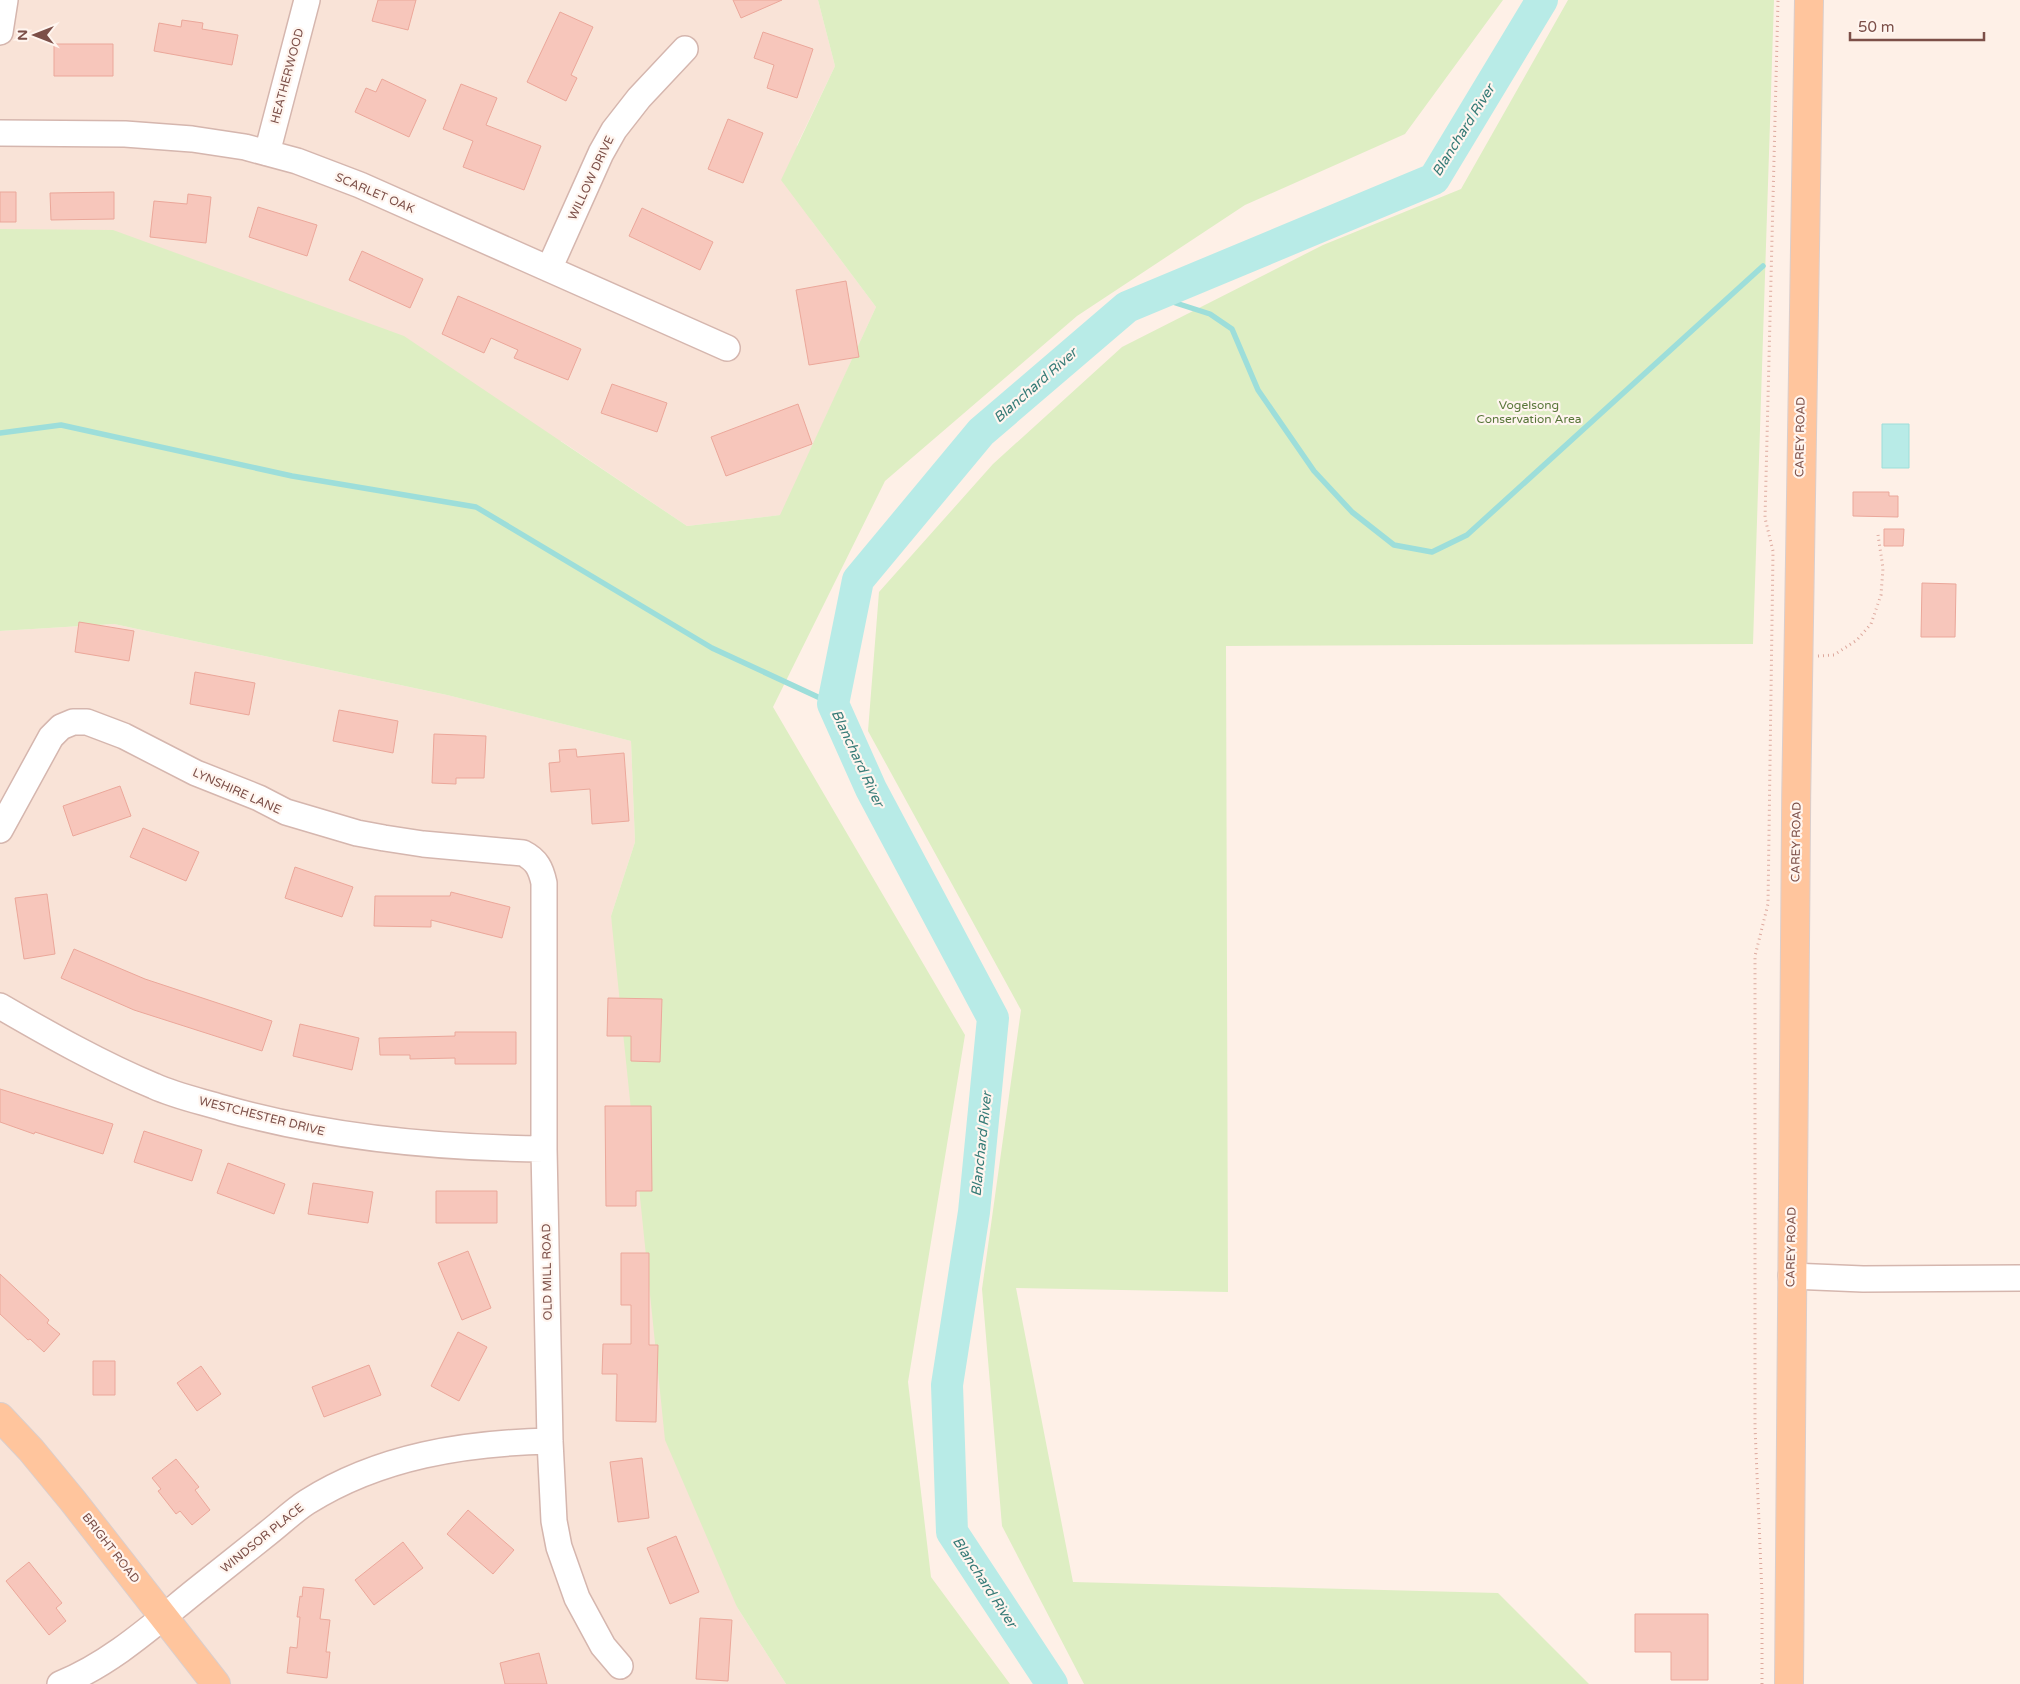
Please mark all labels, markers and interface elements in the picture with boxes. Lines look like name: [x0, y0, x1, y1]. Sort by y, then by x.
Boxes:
north arrow: [10, 10, 60, 60]
scale bar: [1850, 10, 1984, 42]
text: 50 m: [1858, 18, 1895, 36]
street label: HEATHERWOOD: [268, 27, 306, 125]
text: N: [14, 29, 31, 41]
water label: Blanchard River: [1428, 80, 1499, 179]
street label: WILLOW DRIVE: [565, 133, 617, 222]
street label: SCARLET OAK: [333, 170, 417, 216]
water label: Blanchard River: [990, 343, 1082, 426]
street label: CAREY ROAD: [1792, 397, 1808, 477]
park label: Vogelsong Conservation Area: [1477, 398, 1581, 426]
water label: Blanchard River: [828, 707, 888, 811]
street label: LYNSHIRE LANE: [191, 765, 284, 817]
street label: CAREY ROAD: [1788, 802, 1804, 882]
water label: Blanchard River: [968, 1089, 996, 1197]
street label: WESTCHESTER DRIVE: [198, 1094, 327, 1139]
street label: CAREY ROAD: [1783, 1207, 1799, 1287]
street label: OLD MILL ROAD: [539, 1223, 555, 1321]
street label: WINDSOR PLACE: [218, 1500, 307, 1576]
street label: BRIGHT ROAD: [79, 1510, 143, 1586]
water label: Blanchard River: [949, 1534, 1021, 1632]

